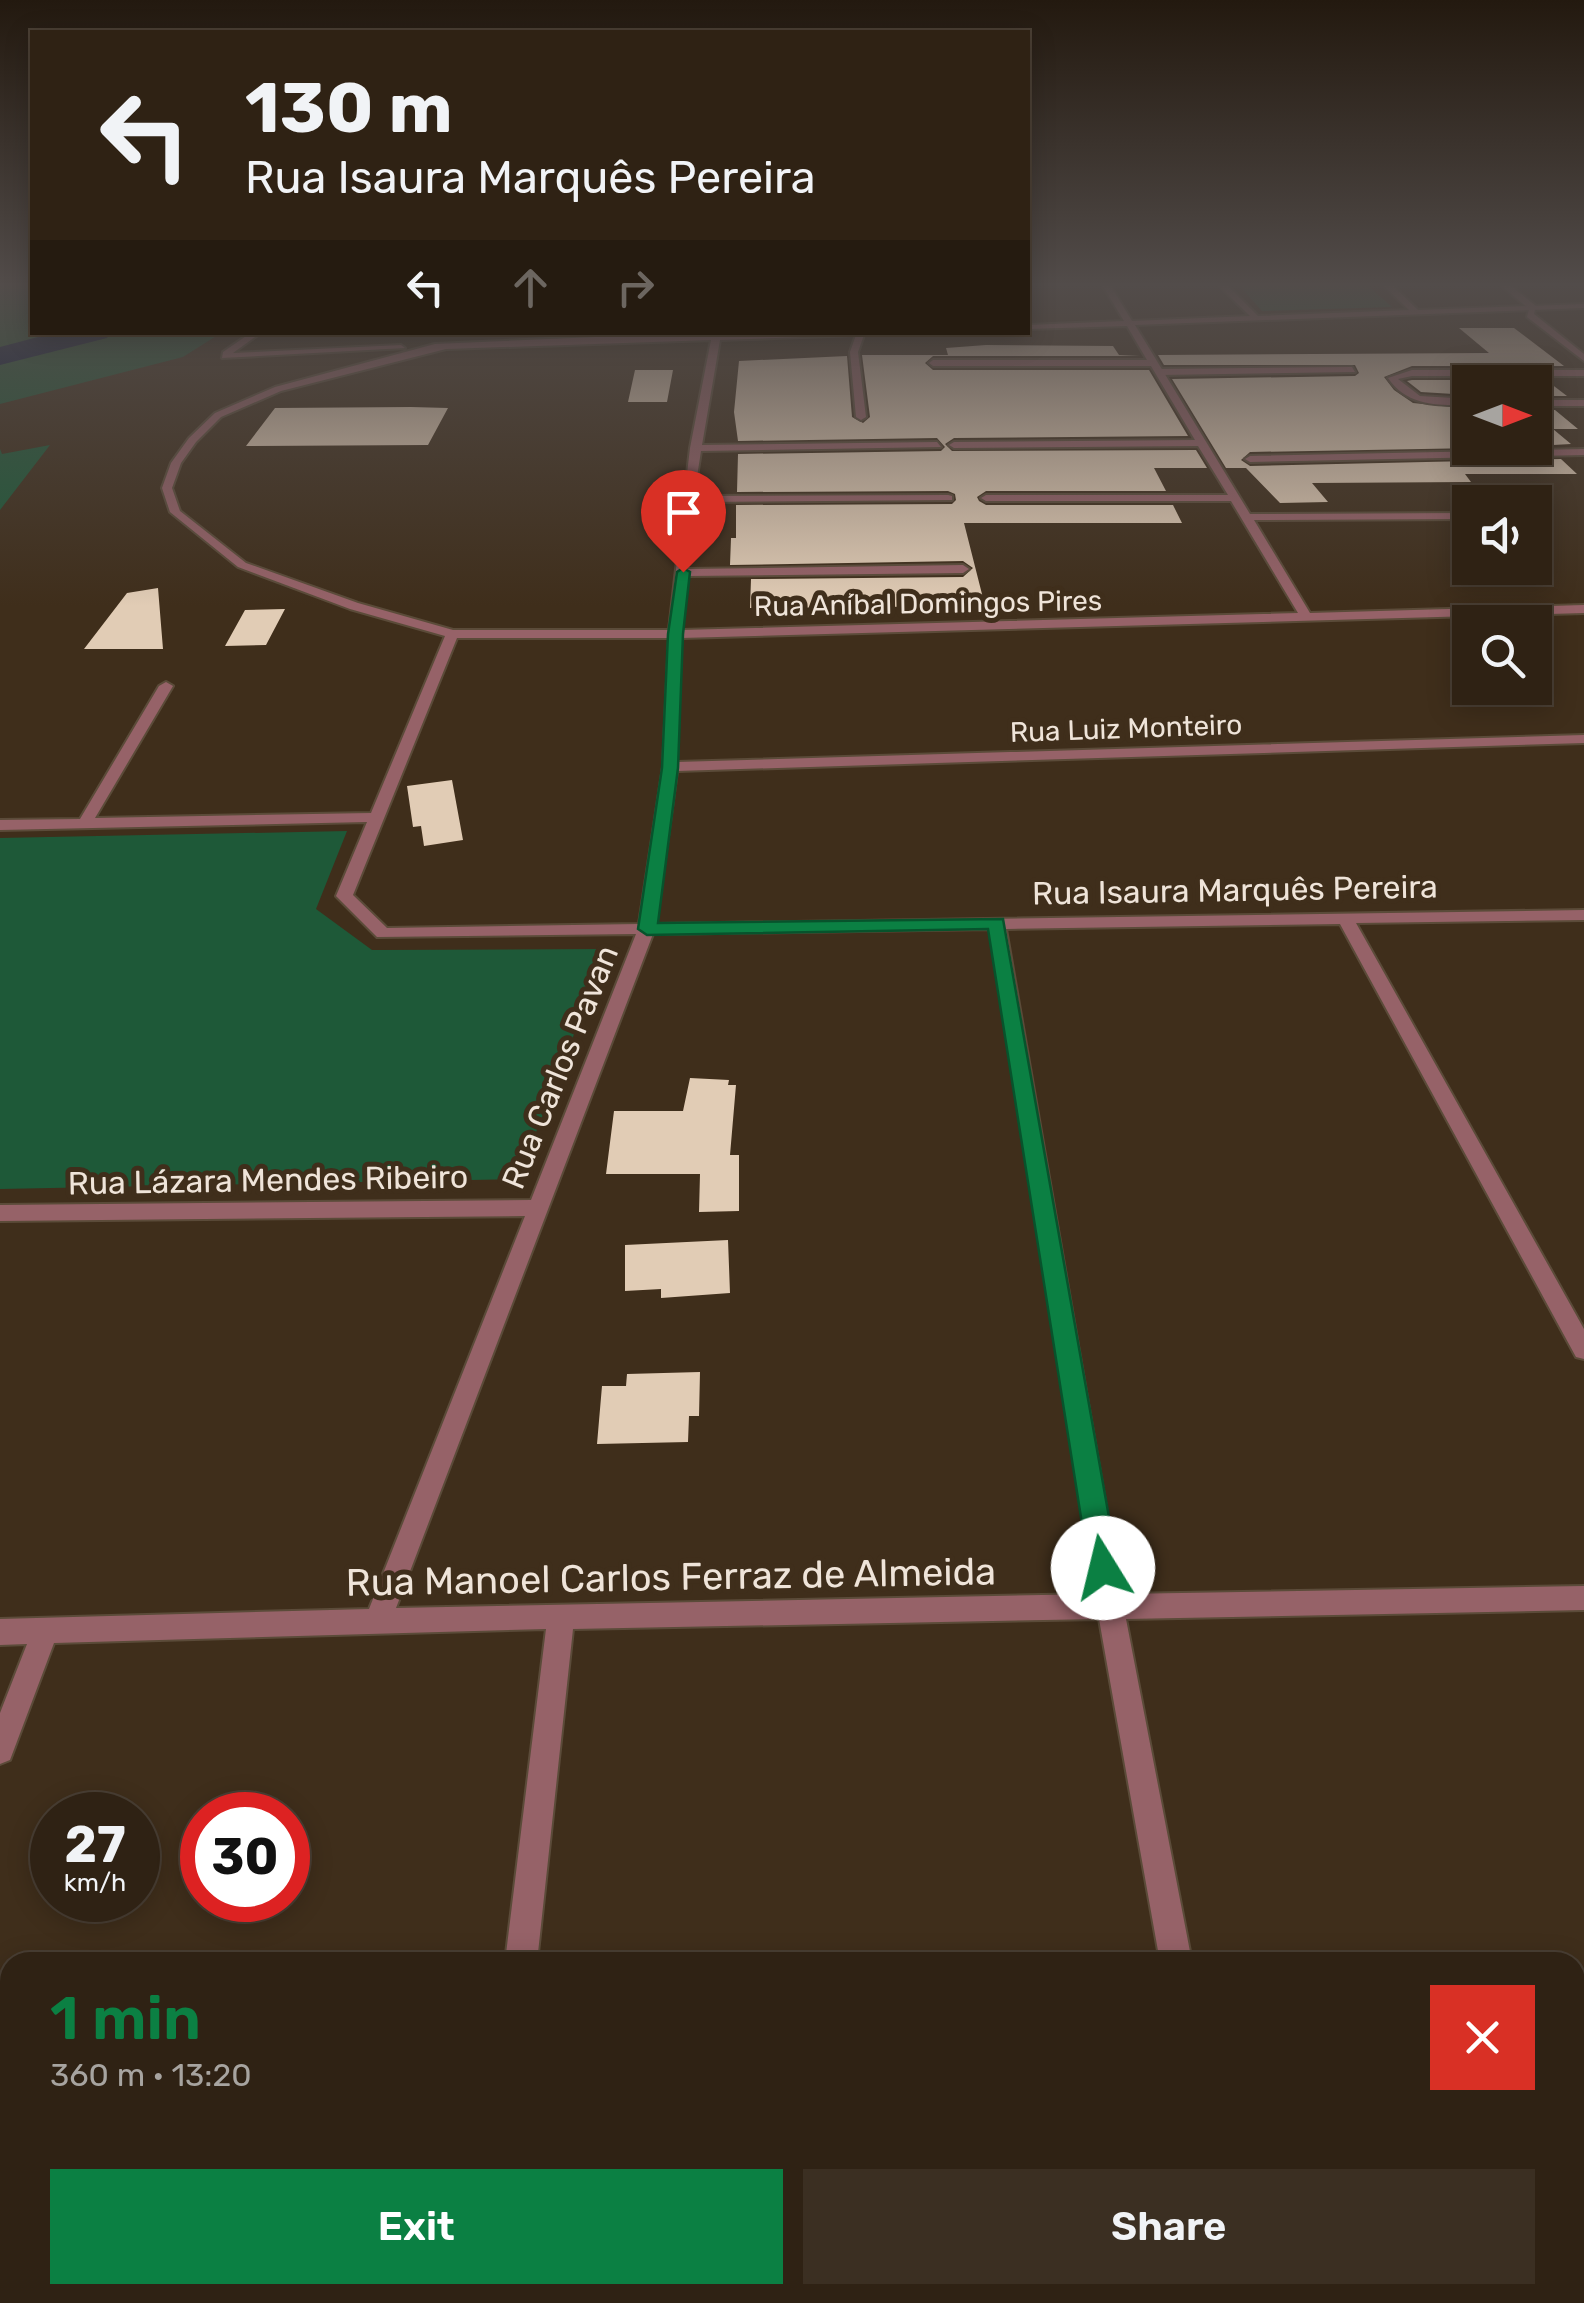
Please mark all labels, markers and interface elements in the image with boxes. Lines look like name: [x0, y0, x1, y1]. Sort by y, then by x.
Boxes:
text: 130 m: [245, 67, 453, 150]
icon: left: [80, 70, 210, 200]
text: Rua Isaura Marquês Pereira: [245, 151, 816, 204]
icon: left: [398, 260, 453, 315]
icon: ahead: [503, 260, 558, 315]
icon: right: [608, 260, 663, 315]
north arrow: [1452, 365, 1552, 465]
map controls: [1452, 365, 1552, 705]
pin: [641, 470, 726, 573]
icon: arrive: [656, 485, 711, 540]
button: sound: [1452, 485, 1552, 585]
street label: Rua Aníbal Domingos Pires: [754, 584, 1102, 623]
button: search: [1452, 605, 1552, 705]
street label: Rua Luiz Monteiro: [1009, 708, 1243, 749]
street label: Rua Isaura Marquês Pereira: [1032, 867, 1438, 913]
street label: Rua Carlos Pavan: [494, 940, 626, 1194]
street label: Rua Lázara Mendes Ribeiro: [68, 1158, 468, 1202]
position arrow: [1051, 1516, 1155, 1620]
street label: Rua Manoel Carlos Ferraz de Almeida: [345, 1548, 997, 1606]
speed limit sign: 30: [180, 1792, 310, 1922]
text: 27: [64, 1815, 126, 1875]
text: km/h: [64, 1868, 126, 1897]
text: 1 min: [50, 1983, 201, 2054]
button: close: [1430, 1985, 1535, 2090]
text: 360 m · 13:20: [50, 2056, 252, 2094]
button: Exit: [50, 2169, 783, 2284]
button: Share: [803, 2169, 1535, 2284]

